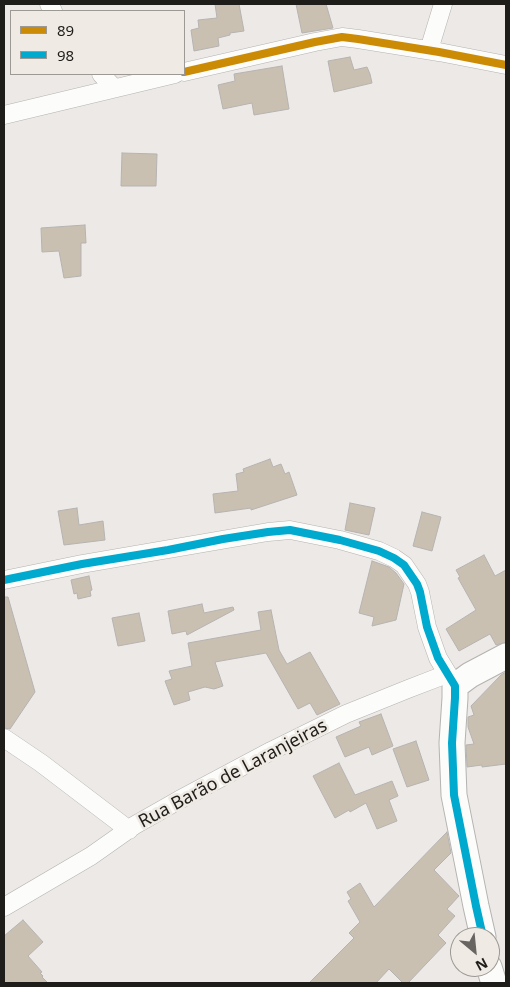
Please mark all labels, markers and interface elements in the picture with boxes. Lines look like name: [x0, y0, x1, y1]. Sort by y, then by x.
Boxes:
legend: [10, 10, 185, 75]
text: 89: [57, 20, 74, 40]
text: 98: [57, 45, 74, 65]
street label: Rua Barão de Laranjeiras: [135, 715, 331, 833]
north arrow: [450, 927, 500, 977]
text: N: [472, 954, 491, 976]

